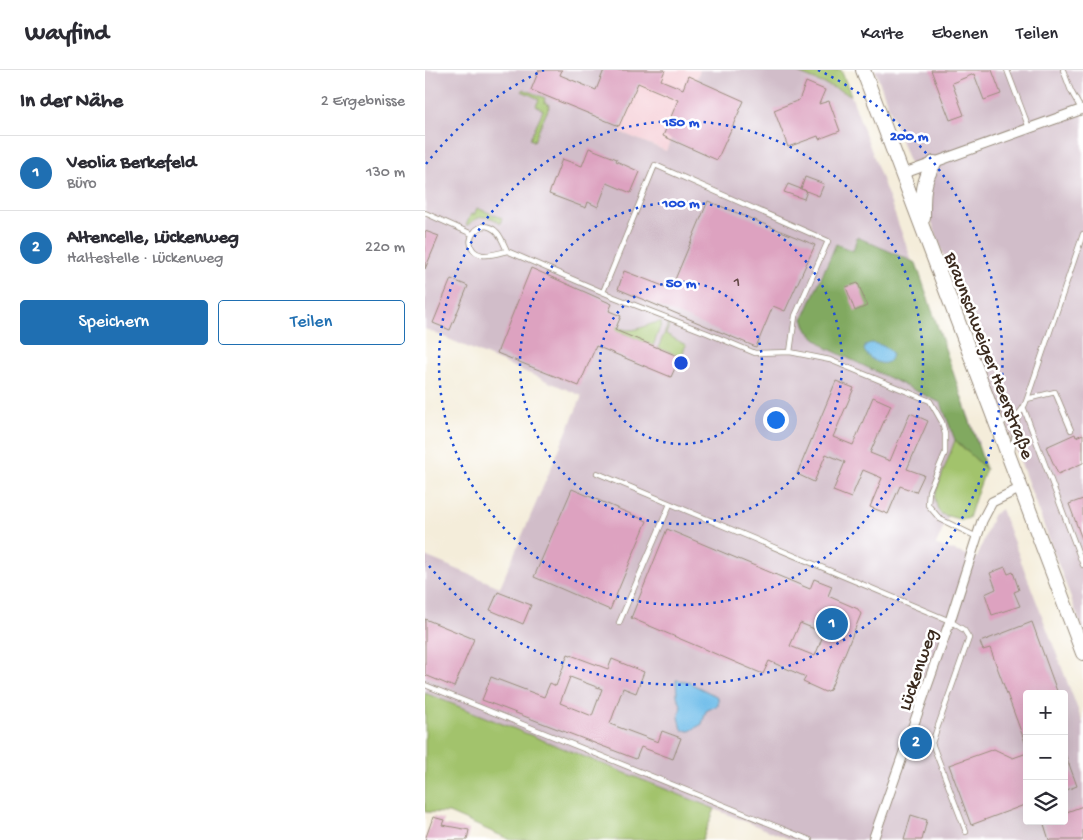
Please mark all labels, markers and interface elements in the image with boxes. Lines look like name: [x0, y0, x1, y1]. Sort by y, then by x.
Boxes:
text: Wayfind: [25, 20, 109, 49]
text: Karte: [861, 24, 904, 45]
text: Ebenen: [932, 24, 988, 45]
text: Teilen: [1016, 24, 1058, 45]
text: In der Nähe: [20, 90, 123, 115]
text: 2 Ergebnisse: [321, 93, 405, 112]
text: 150 m: [662, 114, 700, 132]
text: 200 m: [890, 128, 929, 146]
text: Veolia Berkefeld: [67, 152, 196, 175]
text: 1: [33, 164, 39, 183]
text: 130 m: [366, 164, 405, 183]
text: Büro: [67, 175, 97, 194]
text: 100 m: [661, 195, 700, 213]
text: Altencelle, Lückenweg: [67, 227, 239, 250]
text: 2: [32, 239, 40, 258]
text: 220 m: [365, 239, 405, 258]
street label: Braunschweiger Heerstraße: [937, 249, 1038, 463]
text: Haltestelle · Lückenweg: [67, 250, 223, 269]
house number: 1: [733, 274, 740, 293]
text: 50 m: [666, 275, 697, 293]
button: Speichern: [20, 300, 208, 345]
button: Teilen: [218, 300, 405, 345]
centre of rings: [672, 354, 690, 372]
your location: [763, 407, 789, 433]
pin: 1: [816, 605, 848, 643]
street label: Lückenweg: [895, 626, 944, 714]
map controls: [1023, 690, 1068, 825]
button: +: [1023, 690, 1068, 735]
pin: 2: [900, 724, 932, 762]
button: −: [1023, 735, 1068, 780]
button: layers: [1023, 780, 1068, 825]

